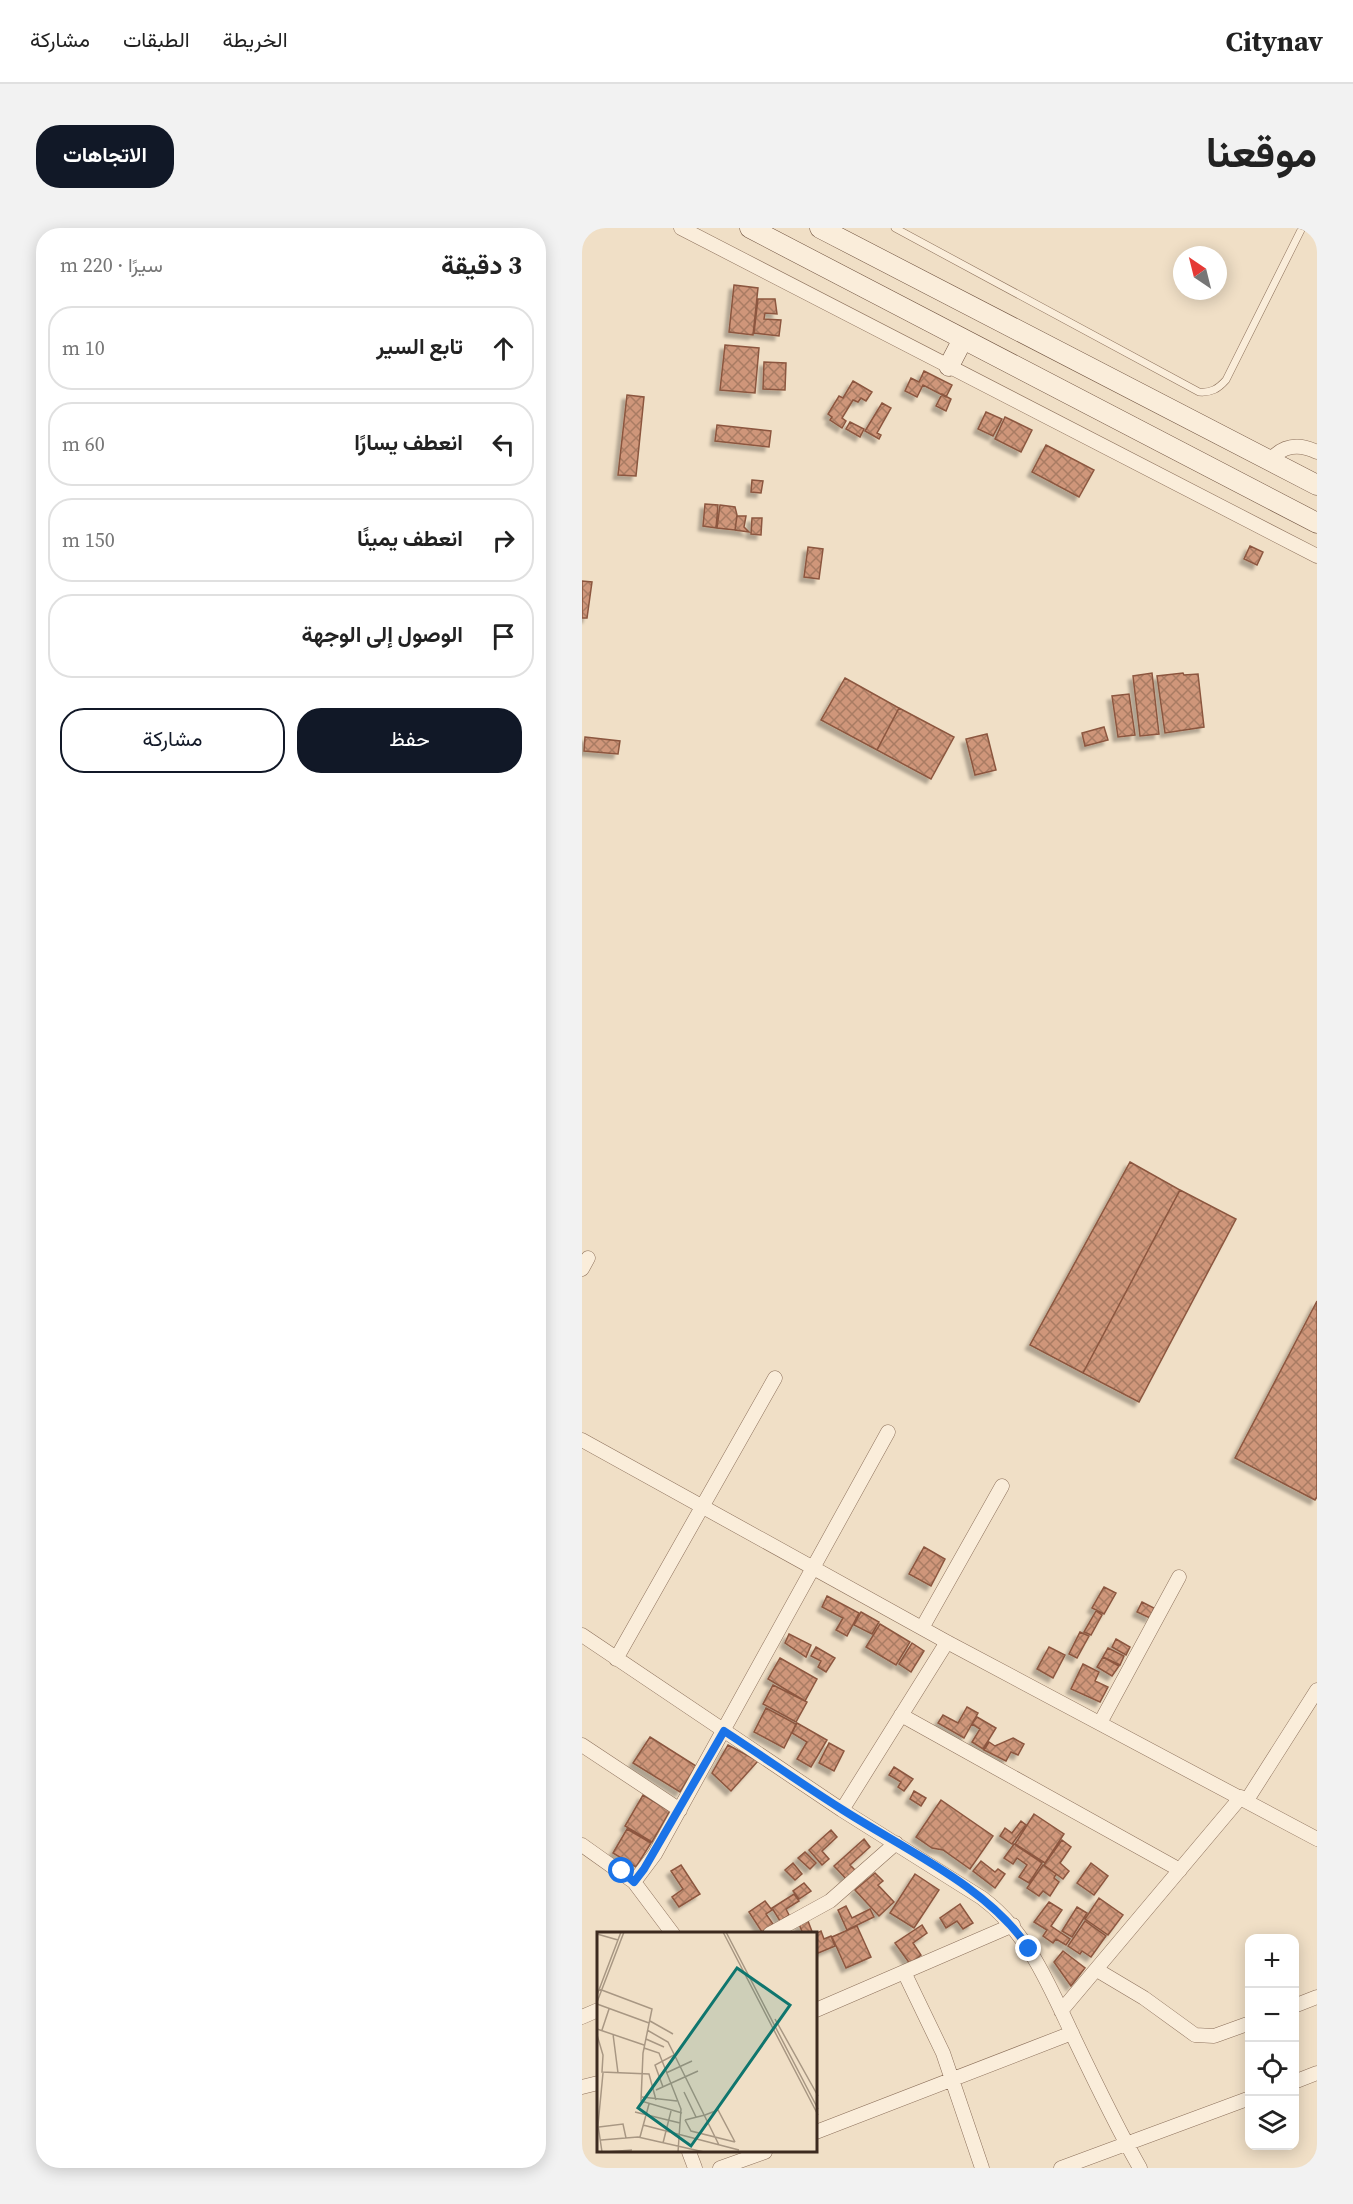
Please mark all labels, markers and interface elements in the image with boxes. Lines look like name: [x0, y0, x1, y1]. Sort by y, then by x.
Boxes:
text: Citynav: [1226, 22, 1323, 60]
text: مشاركة: [30, 25, 90, 54]
text: الطبقات: [123, 25, 190, 54]
text: الخريطة: [223, 25, 288, 54]
text: موقعنا: [1206, 123, 1317, 181]
button: الاتجاهات: [36, 125, 174, 188]
north arrow: [1173, 246, 1227, 300]
text: 3 دقيقة: [441, 247, 522, 283]
text: سيرًا · 220 m: [60, 251, 163, 279]
text: تابع السير: [376, 331, 463, 361]
icon: ahead: [487, 332, 520, 365]
text: 10 m: [62, 334, 105, 362]
text: انعطف يسارًا: [354, 427, 463, 457]
icon: left: [487, 428, 520, 461]
text: 60 m: [62, 430, 105, 458]
text: انعطف يمينًا: [357, 523, 463, 553]
icon: right: [487, 524, 520, 557]
text: 150 m: [62, 526, 115, 554]
text: الوصول إلى الوجهة: [301, 619, 463, 649]
icon: arrive: [487, 620, 520, 653]
button: مشاركة: [60, 708, 285, 773]
button: حفظ: [297, 708, 522, 773]
route start: [608, 1857, 634, 1883]
inset map: [597, 1932, 818, 2153]
map controls: [1245, 1934, 1299, 2150]
button: +: [1245, 1934, 1299, 1988]
route end: [1015, 1935, 1041, 1961]
button: −: [1245, 1988, 1299, 2042]
button: locate: [1245, 2042, 1299, 2096]
button: layers: [1245, 2096, 1299, 2150]

